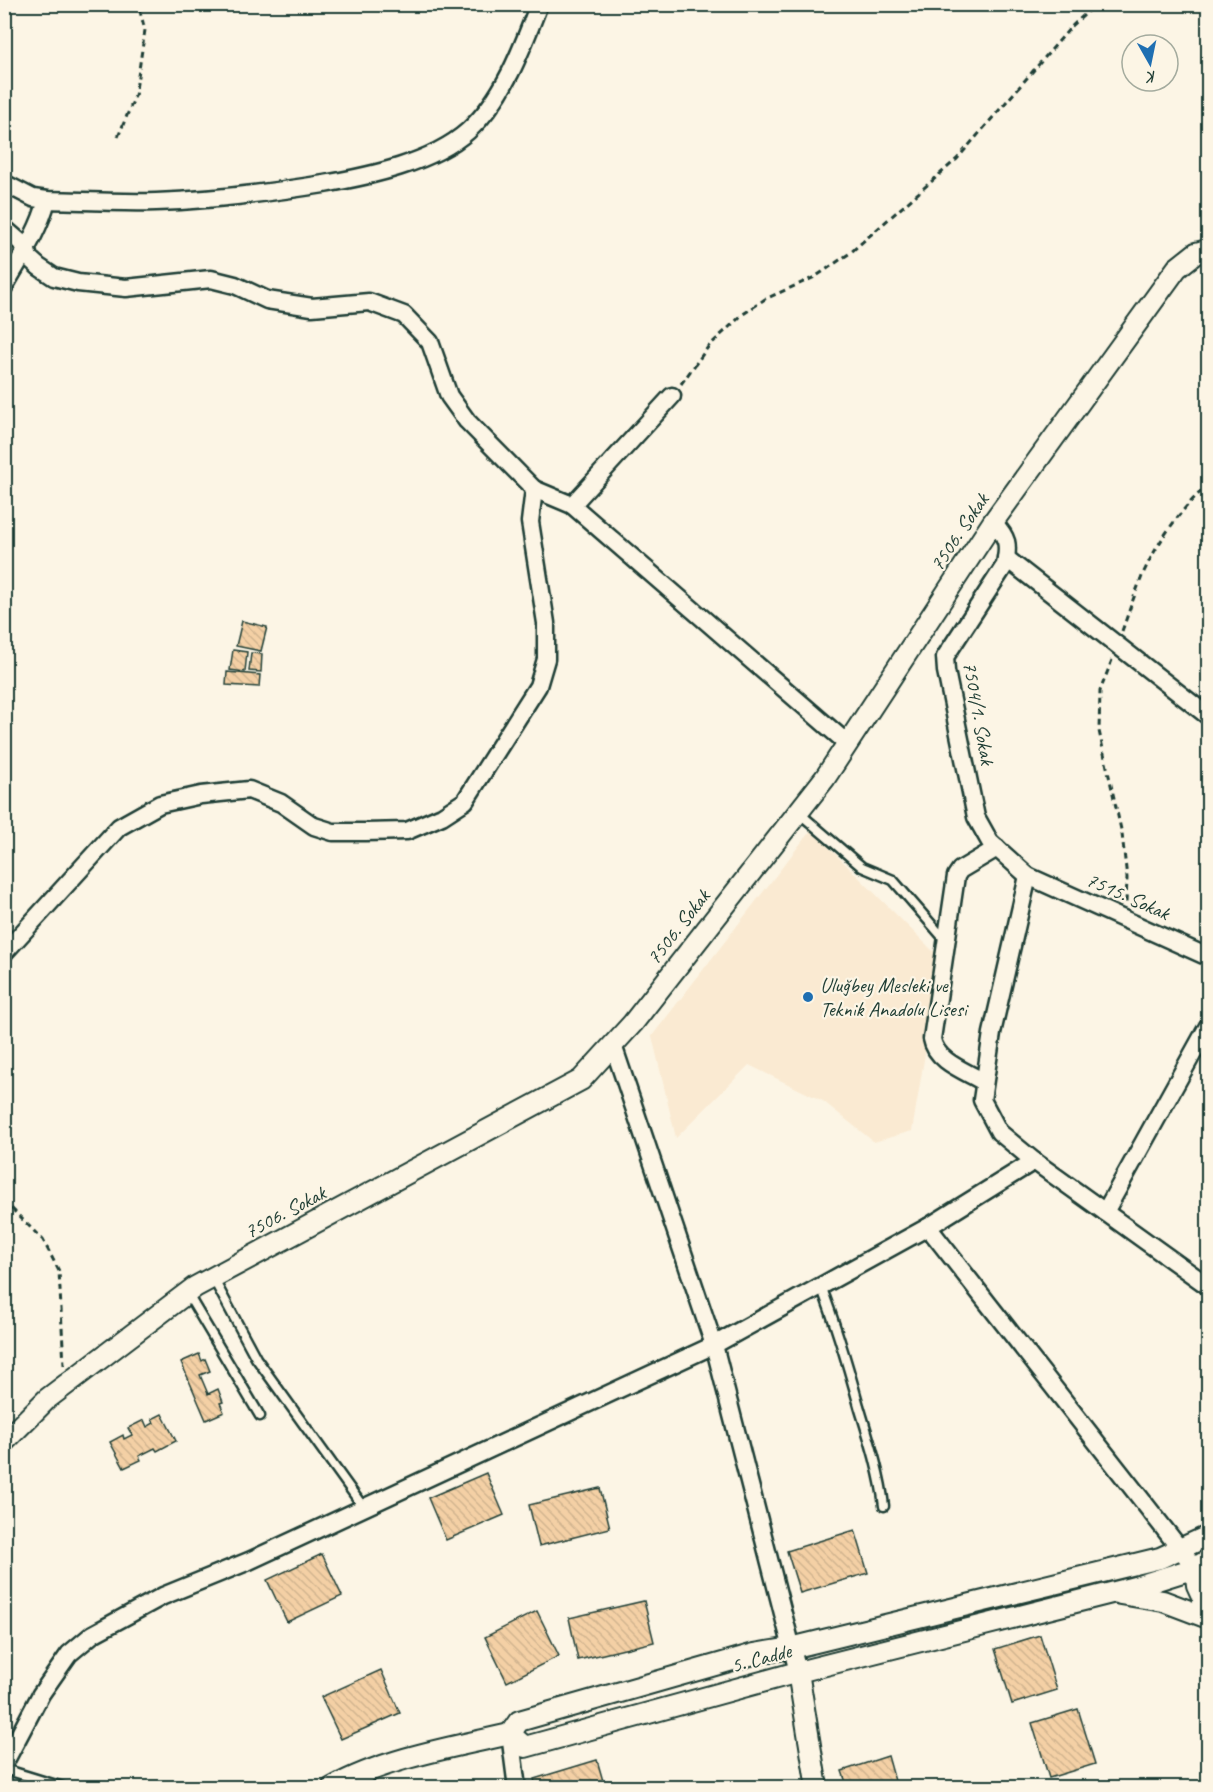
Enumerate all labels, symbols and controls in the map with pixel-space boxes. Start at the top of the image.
north arrow [1120,33,1180,93]
text: K [1143,66,1158,88]
street label: 7506. Sokak [924,487,995,576]
street label: 7504/1. Sokak [957,659,1001,768]
street label: 7515. Sokak [1082,866,1175,926]
street label: 7506. Sokak [641,883,716,970]
place label: Uluğbey Mesleki ve Teknik Anadolu Lisesi [820,972,970,1022]
marker: Uluğbey Mesleki ve Teknik Anadolu Lisesi [801,990,815,1004]
street label: 7506. Sokak [240,1179,331,1244]
street label: 5. Cadde [728,1637,795,1678]

